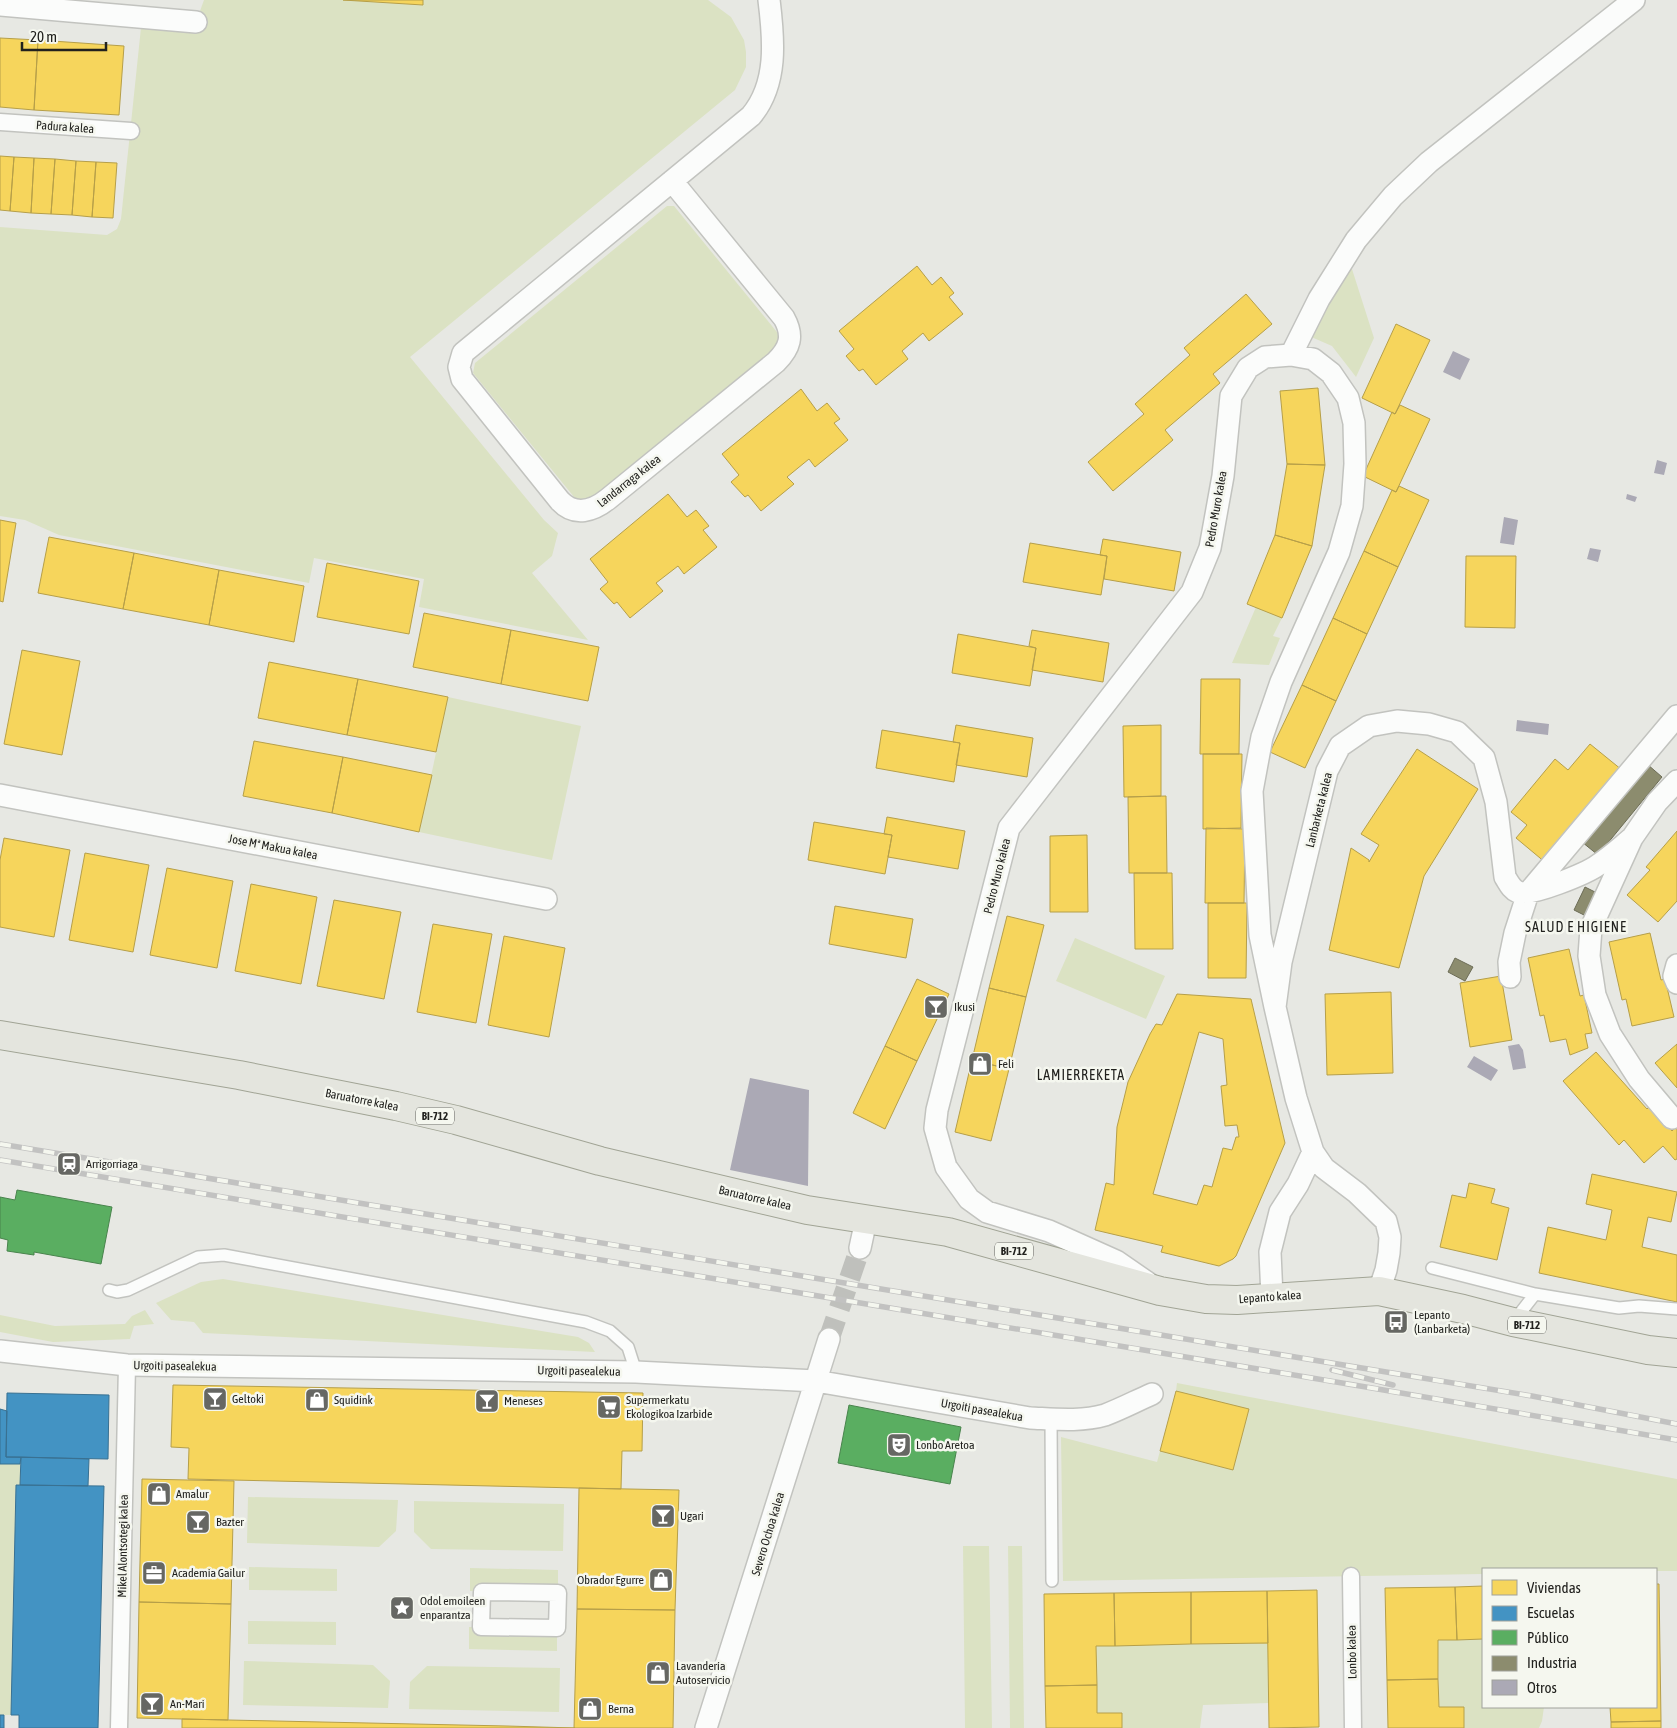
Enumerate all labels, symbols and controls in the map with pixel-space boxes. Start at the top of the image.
scale bar [22,20,106,52]
text: 20 m [30,28,57,45]
street label: Padura kalea [35,118,95,136]
street label: Landarraga kalea [594,452,664,510]
street label: Pedro Muro kalea [1202,470,1230,548]
street label: Lanbarketa kalea [1303,771,1335,849]
street label: Jose Mª Makua kalea [227,832,319,862]
street label: Pedro Muro kalea [981,837,1013,915]
district label: SALUD E HIGIENE [1525,919,1627,935]
bar icon: Ikusi [923,994,949,1020]
place label: Ikusi [954,1000,975,1014]
shop icon: Feli [967,1051,993,1077]
place label: Feli [998,1057,1014,1071]
district label: LAMIERREKETA [1037,1067,1125,1083]
street label: Baruatorre kalea [324,1086,400,1114]
road number: BI-712 [416,1108,454,1124]
station icon: Arrigorriaga [56,1151,82,1177]
place label: Arrigorriaga [86,1157,138,1171]
street label: Baruatorre kalea [717,1183,793,1213]
road number: BI-712 [995,1242,1033,1260]
street label: Lepanto kalea [1238,1288,1302,1306]
place label: Lepanto (Lanbarketa) [1414,1308,1470,1336]
bus stop icon: Lepanto (Lanbarketa) [1383,1309,1409,1335]
road number: BI-712 [1508,1316,1546,1334]
street label: Urgoiti pasealekua [133,1358,217,1374]
street label: Urgoiti pasealekua [537,1363,621,1379]
bar icon: Geltoki [202,1386,228,1412]
shop icon: Squidink [304,1387,330,1413]
bar icon: Meneses [474,1388,500,1414]
place label: Geltoki [232,1392,264,1406]
place label: Squidink [334,1393,374,1407]
place label: Supermerkatu Ekologikoa Izarbide [626,1393,712,1421]
place label: Meneses [504,1394,543,1408]
supermarket icon: Supermerkatu Ekologikoa Izarbide [596,1394,622,1420]
street label: Urgoiti pasealekua [940,1396,1024,1424]
theatre icon: Lonbo Aretoa [886,1432,912,1458]
place label: Lonbo Aretoa [916,1438,975,1452]
shop icon: Amalur [146,1481,172,1507]
place label: Amalur [176,1487,209,1501]
street label: Severo Ochoa kalea [749,1491,787,1577]
street label: Mikel Alontsotegi kalea [115,1494,131,1598]
bar icon: Ugari [650,1503,676,1529]
bar icon: Bazter [185,1509,211,1535]
place label: Ugari [680,1509,704,1523]
place label: Bazter [216,1515,244,1529]
office icon: Academia Gailur [141,1560,167,1586]
place label: Academia Gailur [172,1566,245,1580]
shop icon: Obrador Egurre [648,1567,674,1593]
legend [1482,1568,1657,1708]
place label: Obrador Egurre [577,1573,644,1587]
text: Viviendas [1527,1579,1581,1596]
place label: Odol emoileen enparantza [420,1594,485,1622]
place icon: Odol emoileen enparantza [389,1595,415,1621]
text: Escuelas [1527,1604,1575,1621]
street label: Lonbo kalea [1345,1625,1359,1679]
text: Público [1527,1629,1569,1646]
text: Industria [1527,1654,1577,1671]
place label: Lavandería Autoservicio [676,1659,731,1687]
shop icon: Lavandería Autoservicio [645,1660,671,1686]
text: Otros [1527,1679,1557,1696]
bar icon: An-Mari [139,1691,165,1717]
shop icon: Berna [577,1696,603,1722]
place label: An-Mari [170,1697,205,1711]
place label: Berna [608,1702,634,1716]

